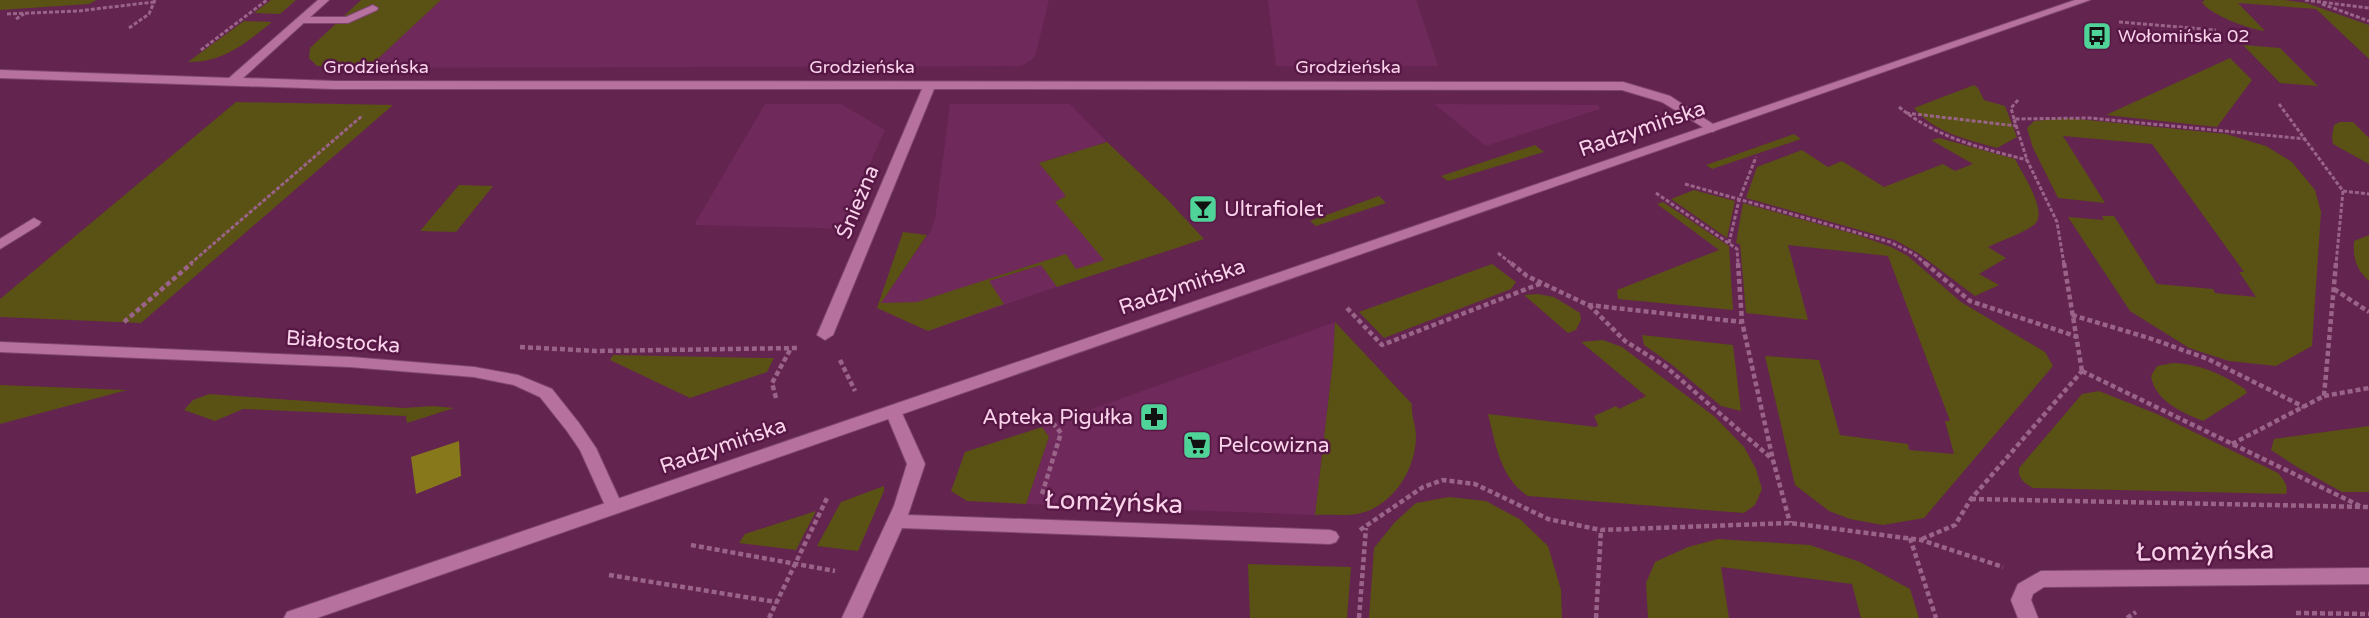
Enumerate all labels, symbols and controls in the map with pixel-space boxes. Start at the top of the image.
bus stop icon: Wołomińska 02 [2081,20,2113,52]
place label: Wołomińska 02 [2118,25,2250,47]
street label: Grodzieńska [323,56,429,78]
street label: Grodzieńska [809,56,915,78]
street label: Grodzieńska [1295,56,1401,78]
street label: Radzymińska [1575,96,1709,162]
street label: Śnieżna [831,161,885,243]
bar icon: Ultrafiolet [1187,193,1219,225]
place label: Ultrafiolet [1224,197,1324,222]
street label: Radzymińska [1115,254,1249,320]
street label: Białostocka [285,326,401,358]
pharmacy icon: Apteka Pigułka [1138,401,1170,433]
place label: Apteka Pigułka [982,405,1133,430]
street label: Radzymińska [656,413,790,479]
supermarket icon: Pelcowizna [1181,429,1213,461]
place label: Pelcowizna [1218,433,1330,458]
street label: Łomżyńska [1044,484,1184,520]
street label: Łomżyńska [2135,534,2275,568]

